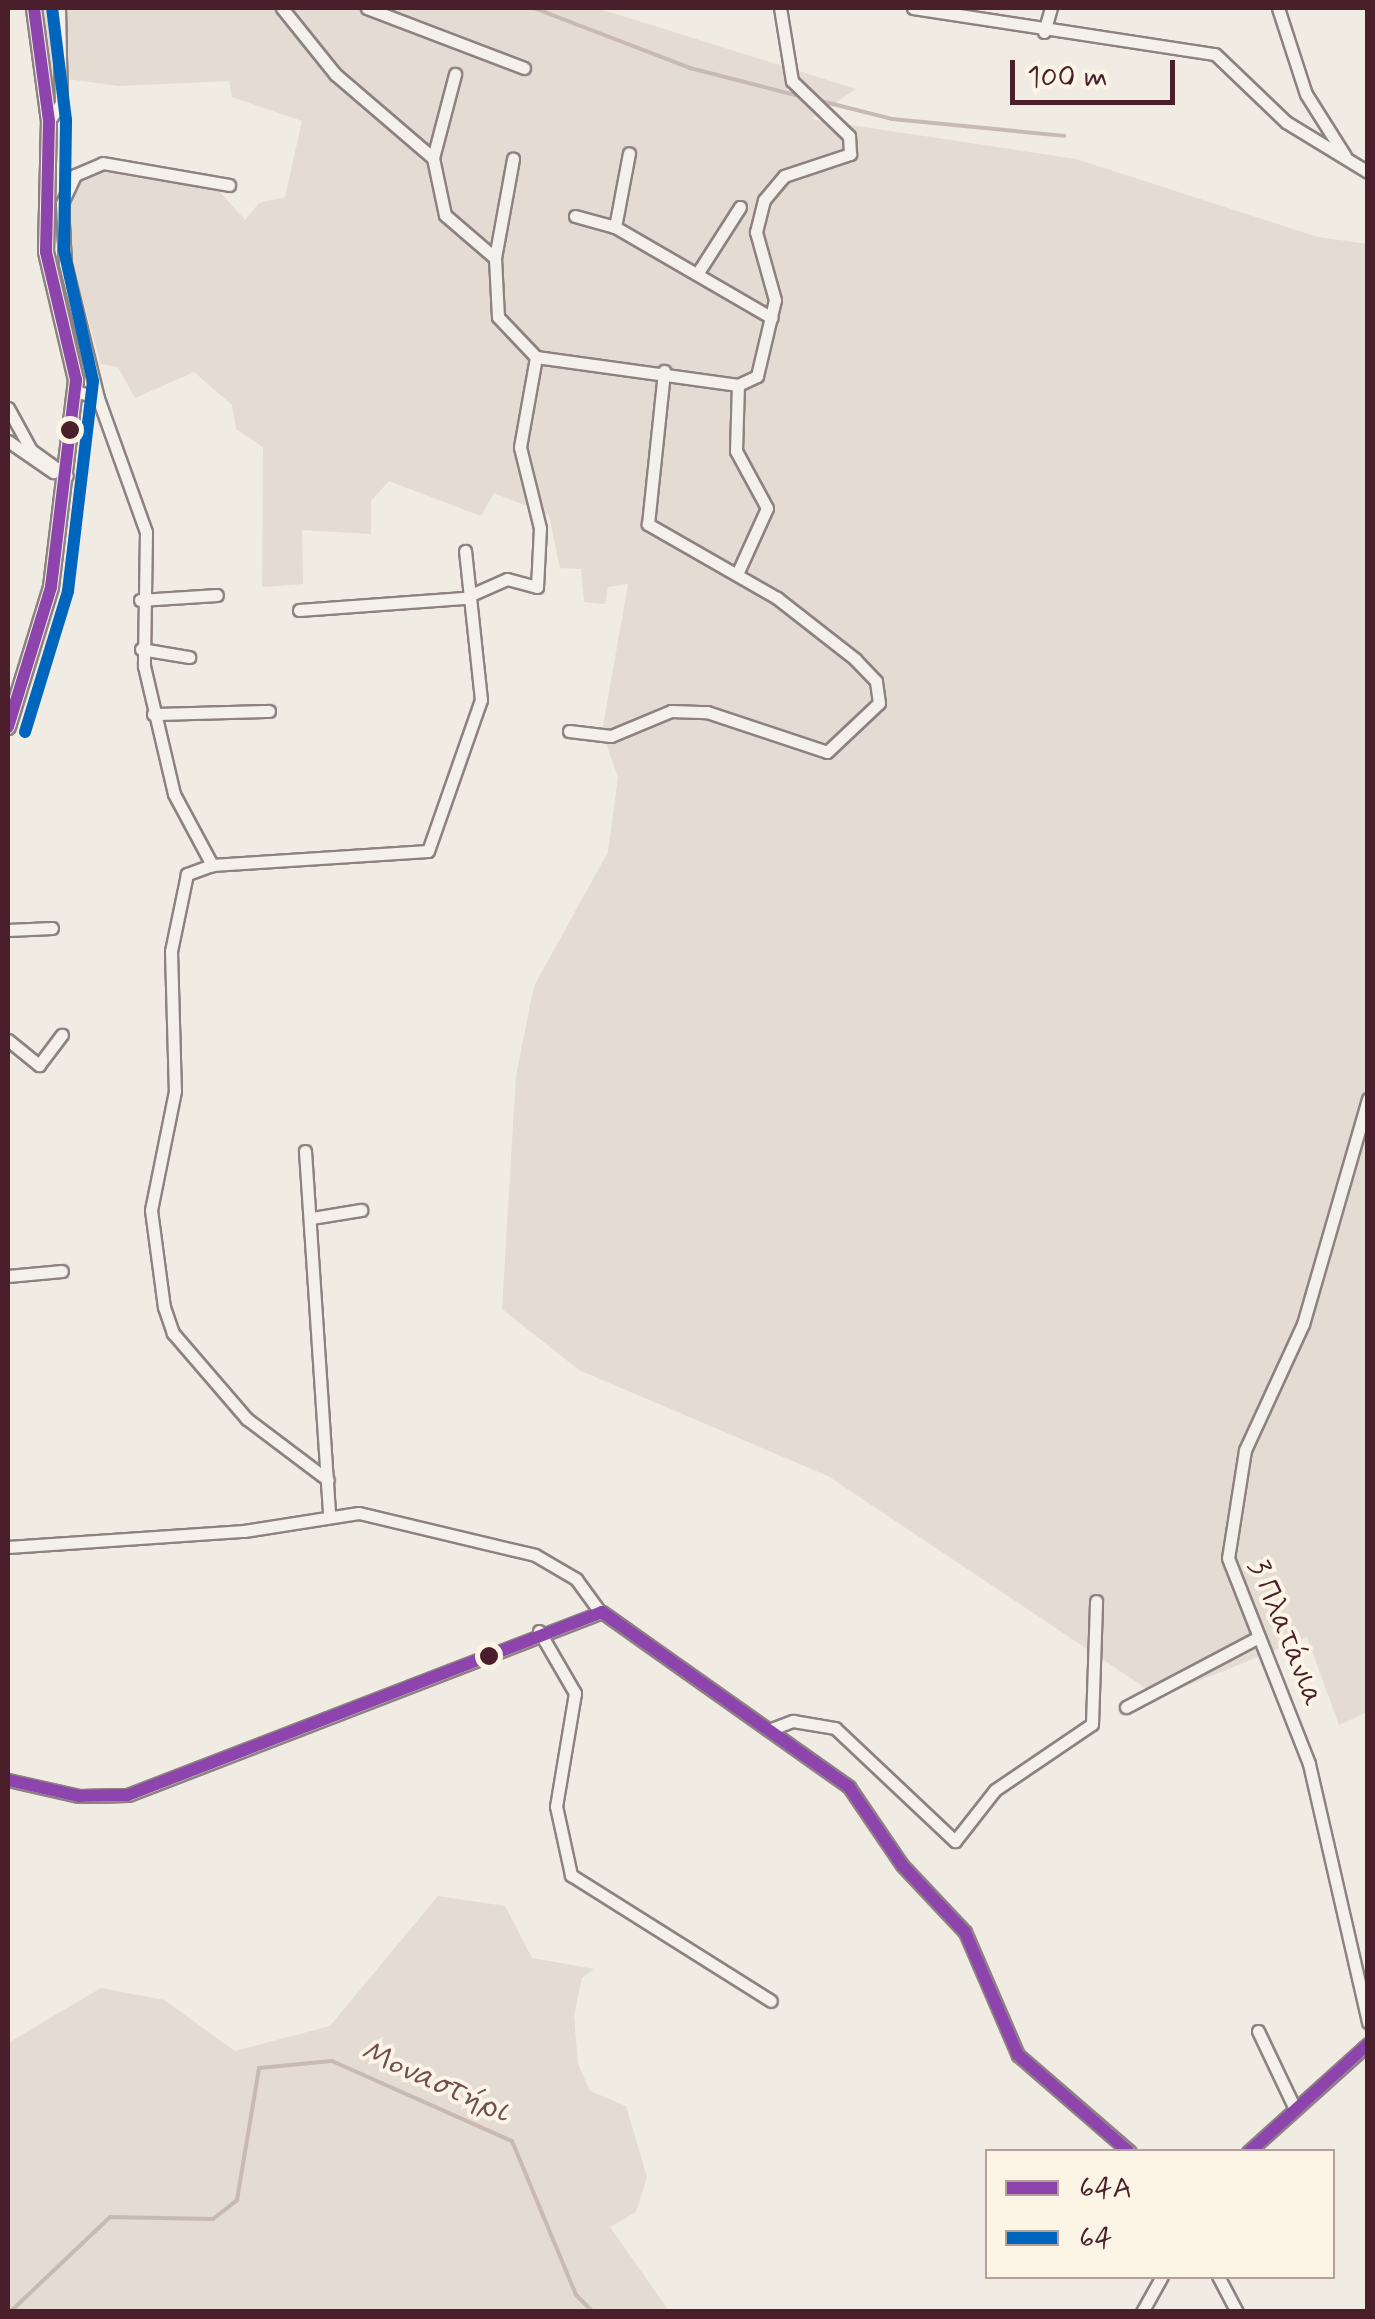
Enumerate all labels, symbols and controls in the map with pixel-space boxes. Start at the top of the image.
scale bar [1015,40,1180,102]
text: 100 m [1027,58,1108,97]
unlabelled marker [60,420,80,440]
street label: 3 Πλατάνια [1239,1555,1331,1711]
unlabelled marker [479,1646,499,1666]
water label: Μοναστήρι [355,2032,515,2132]
legend [985,2149,1335,2279]
text: 64Α [1079,2169,1132,2208]
text: 64 [1079,2219,1113,2258]

